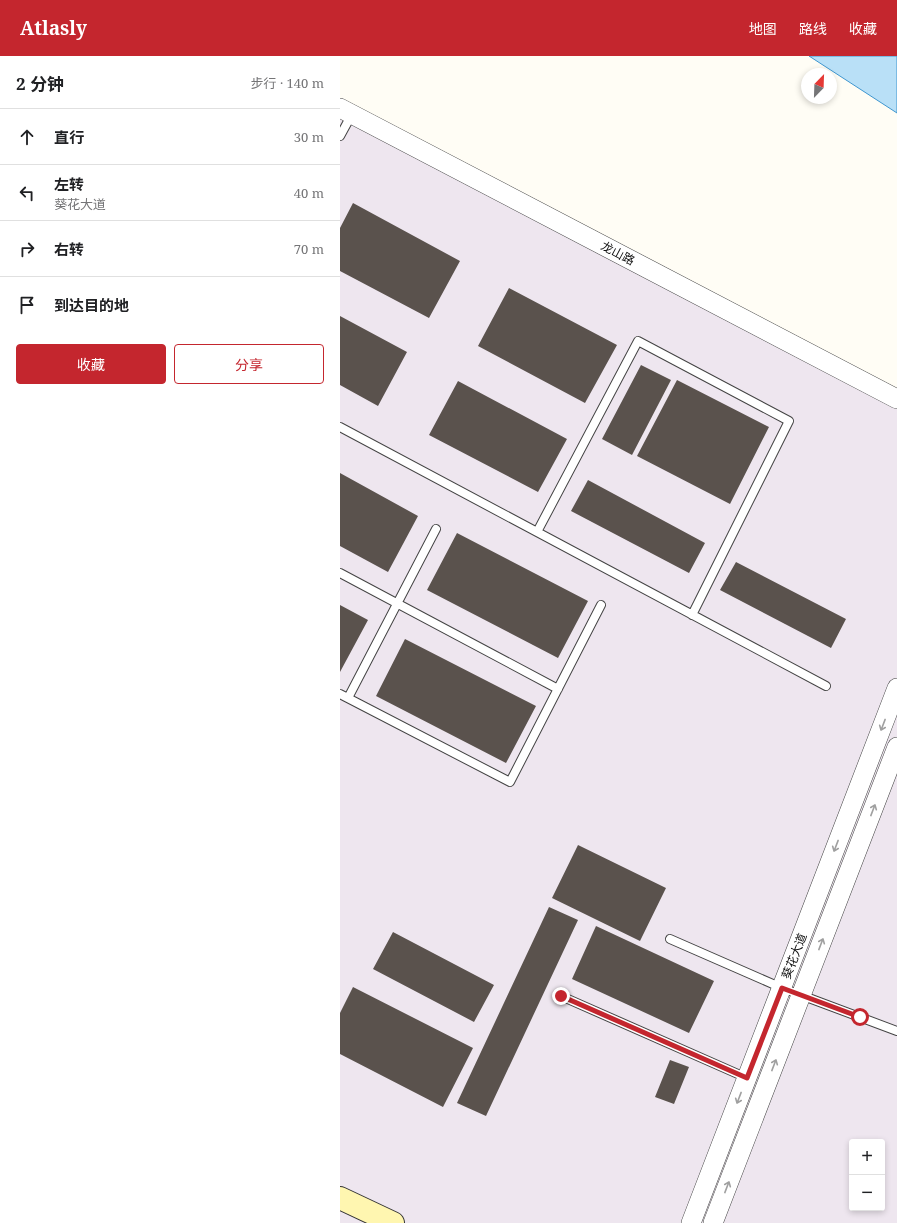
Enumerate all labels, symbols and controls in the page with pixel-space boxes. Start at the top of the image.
text: Atlasly [20,15,87,41]
text: 地图 [749,19,777,38]
text: 路线 [799,19,827,38]
text: 收藏 [849,19,877,38]
north arrow [801,68,837,104]
text: 2 分钟 [16,72,64,95]
text: 步行 · 140 m [251,74,324,92]
icon: ahead [16,126,38,148]
text: 直行 [54,127,84,147]
text: 30 m [294,128,324,146]
text: 左转 [54,174,84,194]
icon: left [16,182,38,204]
text: 40 m [294,184,324,202]
text: 葵花大道 [54,195,106,213]
street label: 龙山路 [598,237,638,269]
icon: right [16,238,38,260]
text: 右转 [54,239,84,259]
text: 70 m [294,240,324,258]
icon: arrive [16,294,38,316]
text: 到达目的地 [54,295,129,315]
button: 收藏 [16,344,166,384]
button: 分享 [174,344,324,384]
one-way arrow [879,718,886,730]
one-way arrow [869,804,877,816]
one-way arrow [832,839,840,851]
street label: 葵花大道 [777,931,811,981]
one-way arrow [817,939,825,951]
route end [552,987,570,1005]
route start [851,1008,869,1026]
one-way arrow [770,1060,778,1072]
one-way arrow [735,1091,743,1103]
map controls [849,1139,885,1211]
button: + [849,1139,885,1175]
button: − [849,1175,885,1211]
one-way arrow [724,1181,732,1193]

